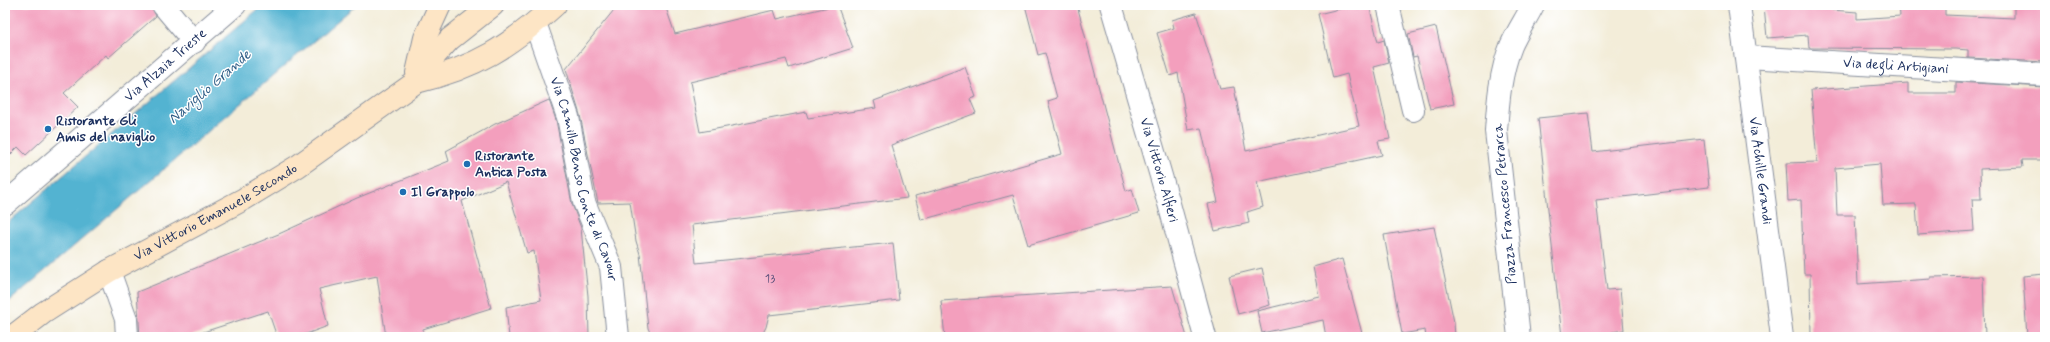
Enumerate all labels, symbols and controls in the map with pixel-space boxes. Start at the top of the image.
street label: Via Alzaia Trieste [120,24,211,106]
water label: Naviglio Grande [164,45,257,129]
street label: Via degli Artigiani [1842,54,1949,78]
street label: Via Camillo Benso Conte di Cavour [546,74,621,282]
place label: Ristorante Gli Amis del naviglio [56,112,155,147]
street label: Via Vittorio Alfieri [1135,116,1183,225]
street label: Via Achille Grandi [1745,116,1776,225]
street label: Piazza Francesco Petrarca [1489,122,1521,285]
marker: Ristorante Gli Amis del naviglio [43,124,53,134]
place label: Ristorante Antica Posta [475,147,547,181]
street label: Via Vittorio Emanuele Secondo [130,159,301,265]
marker: Ristorante Antica Posta [462,159,472,169]
place label: Il Grappolo [411,183,475,201]
marker: Il Grappolo [398,187,408,197]
house number: 13 [765,271,775,287]

